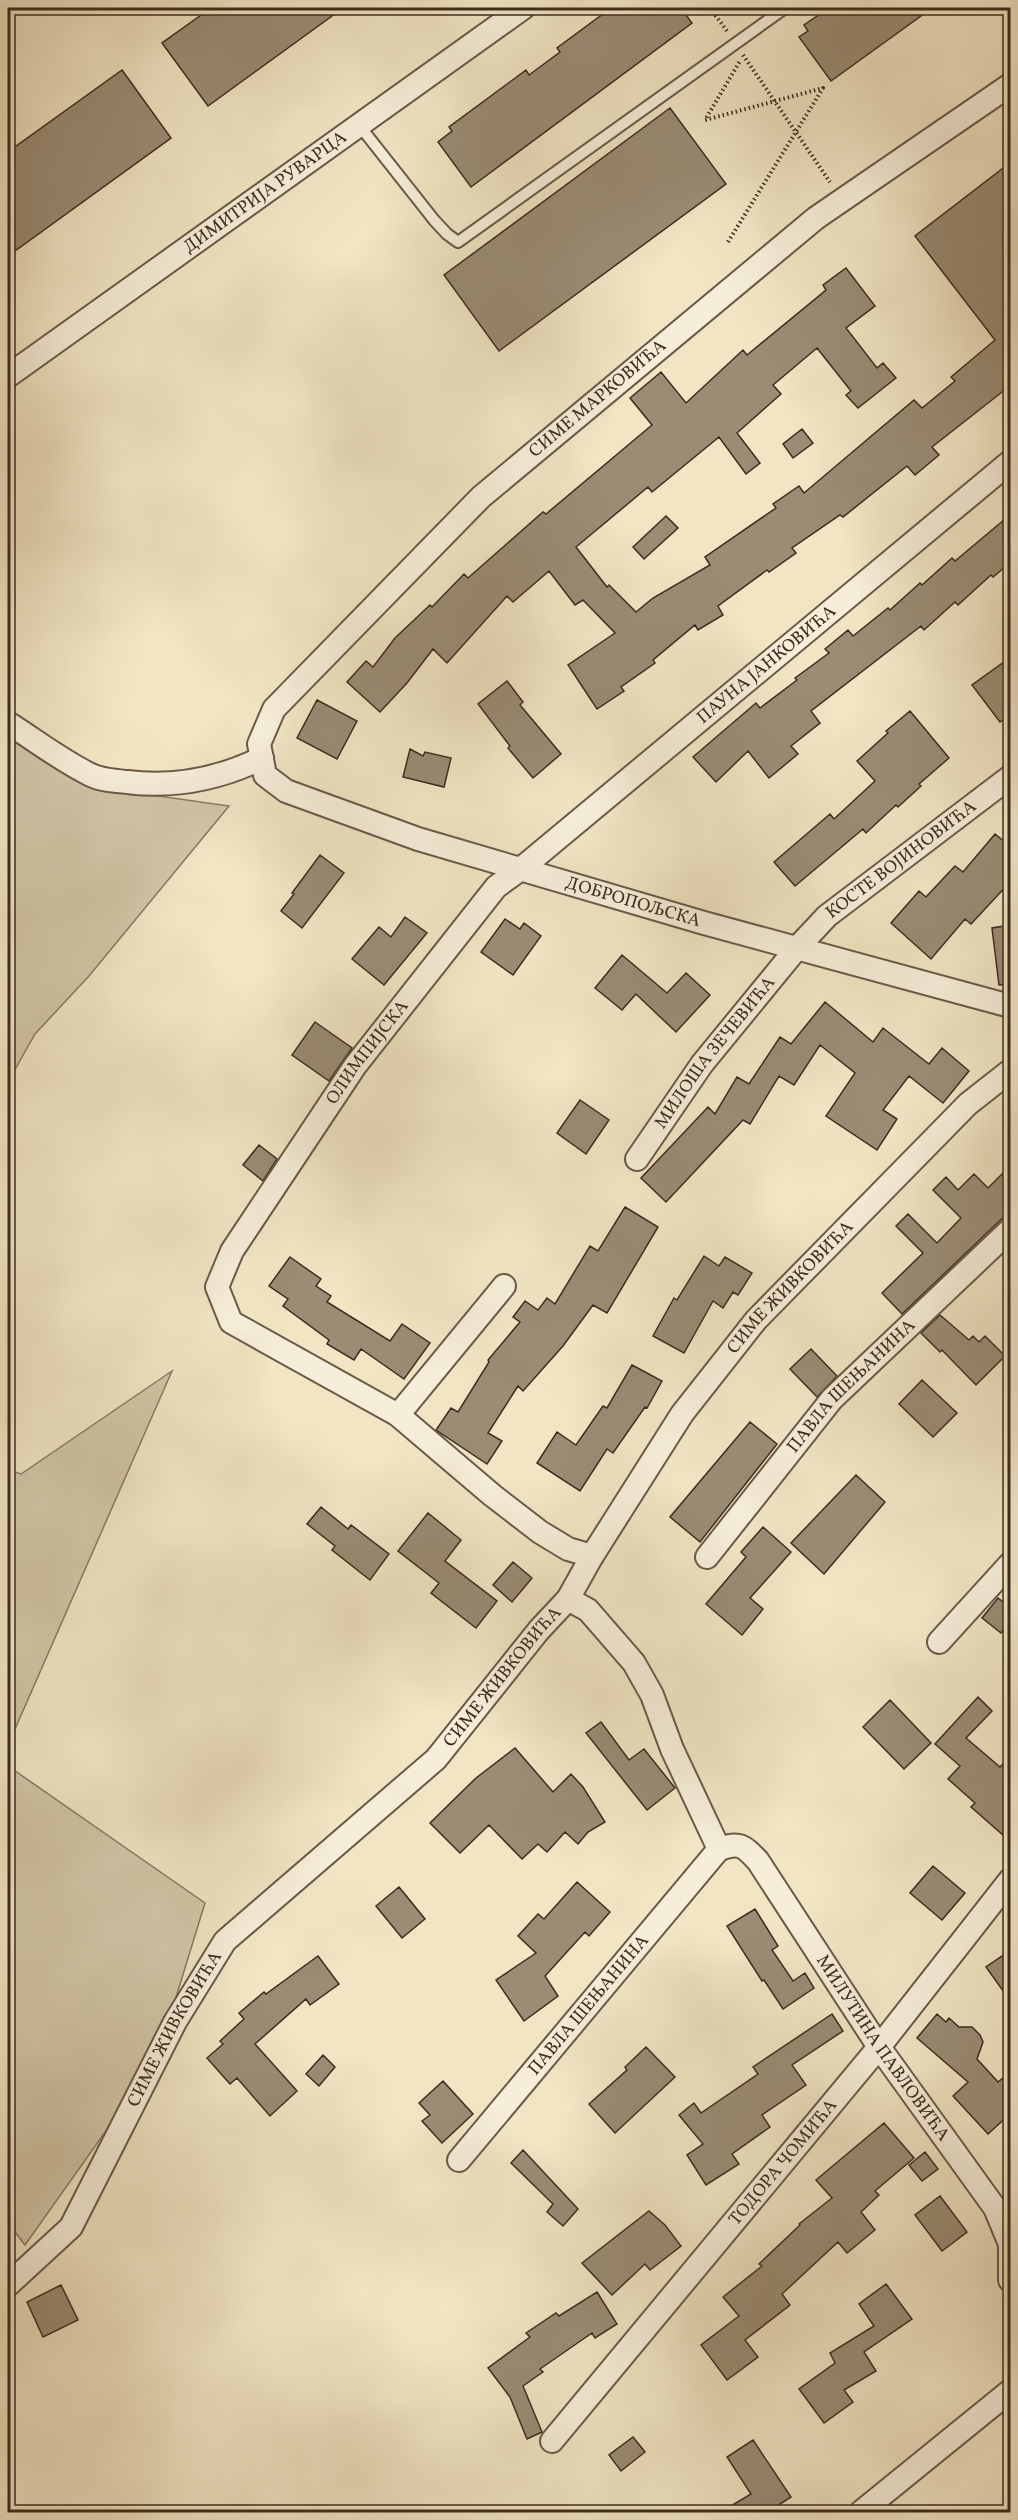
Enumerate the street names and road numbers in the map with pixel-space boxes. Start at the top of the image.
street label: ДИМИТРИЈА РУВАРЦА [178,125,352,259]
street label: СИМЕ МАРКОВИЋА [524,334,672,464]
street label: ПАУНА ЈАНКОВИЋА [692,599,842,730]
street label: КОСТЕ ВОЈИНОВИЋА [821,794,982,925]
street label: ДОБРОПОЉСКА [562,870,704,934]
street label: МИЛОША ЗЕЧЕВИЋА [649,971,782,1134]
street label: ОЛИМПИЈСКА [320,995,415,1110]
street label: СИМЕ ЖИВКОВИЋА [721,1215,859,1359]
street label: ПАВЛА ШЕЊАНИНА [781,1313,921,1458]
street label: СИМЕ ЖИВКОВИЋА [438,1601,568,1753]
street label: ПАВЛА ШЕЊАНИНА [522,1929,655,2081]
street label: СИМЕ ЖИВКОВИЋА [121,1946,228,2111]
street label: МИЛУТИНА ПАВЛОВИЋА [810,1950,956,2147]
street label: ТОДОРА ЧОМИЋА [723,2093,843,2231]

